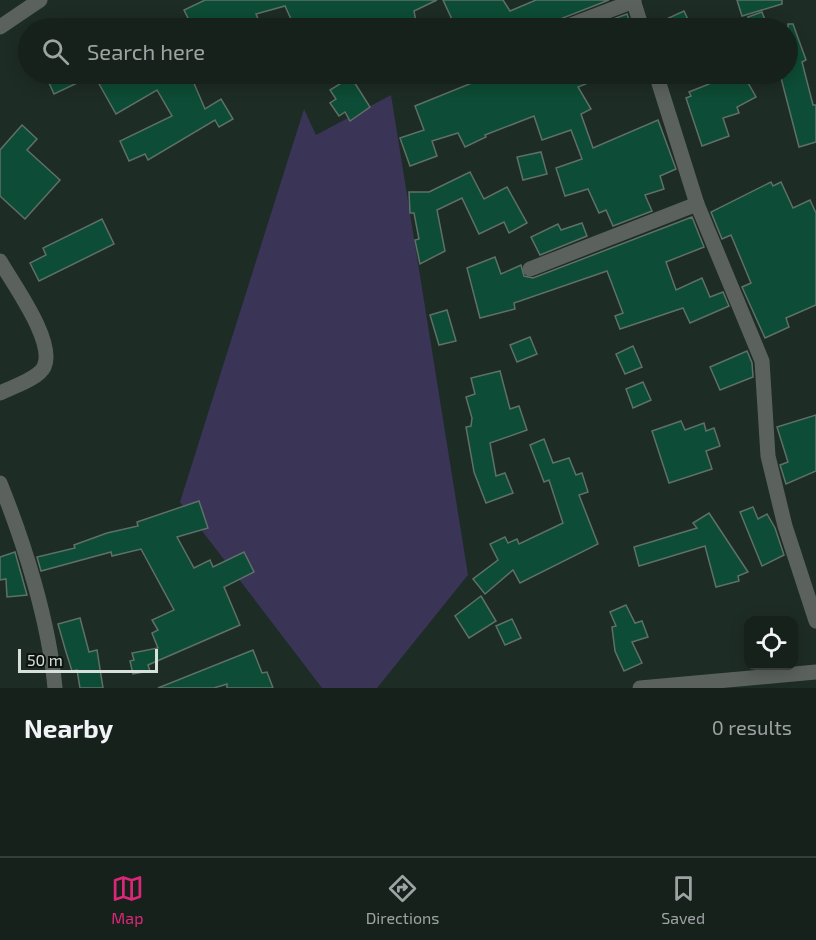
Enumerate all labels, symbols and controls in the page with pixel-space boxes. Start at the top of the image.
search box [18,18,798,84]
icon: search [39,35,72,68]
text: Search here [87,38,205,64]
map controls [744,616,798,670]
button: locate [744,616,798,670]
scale bar [18,646,158,674]
text: 50 m [27,650,63,669]
text: Nearby [24,712,113,743]
text: 0 results [712,715,792,739]
tab: Map [111,872,144,927]
tab: Directions [366,872,439,927]
tab: Saved [661,872,705,927]

